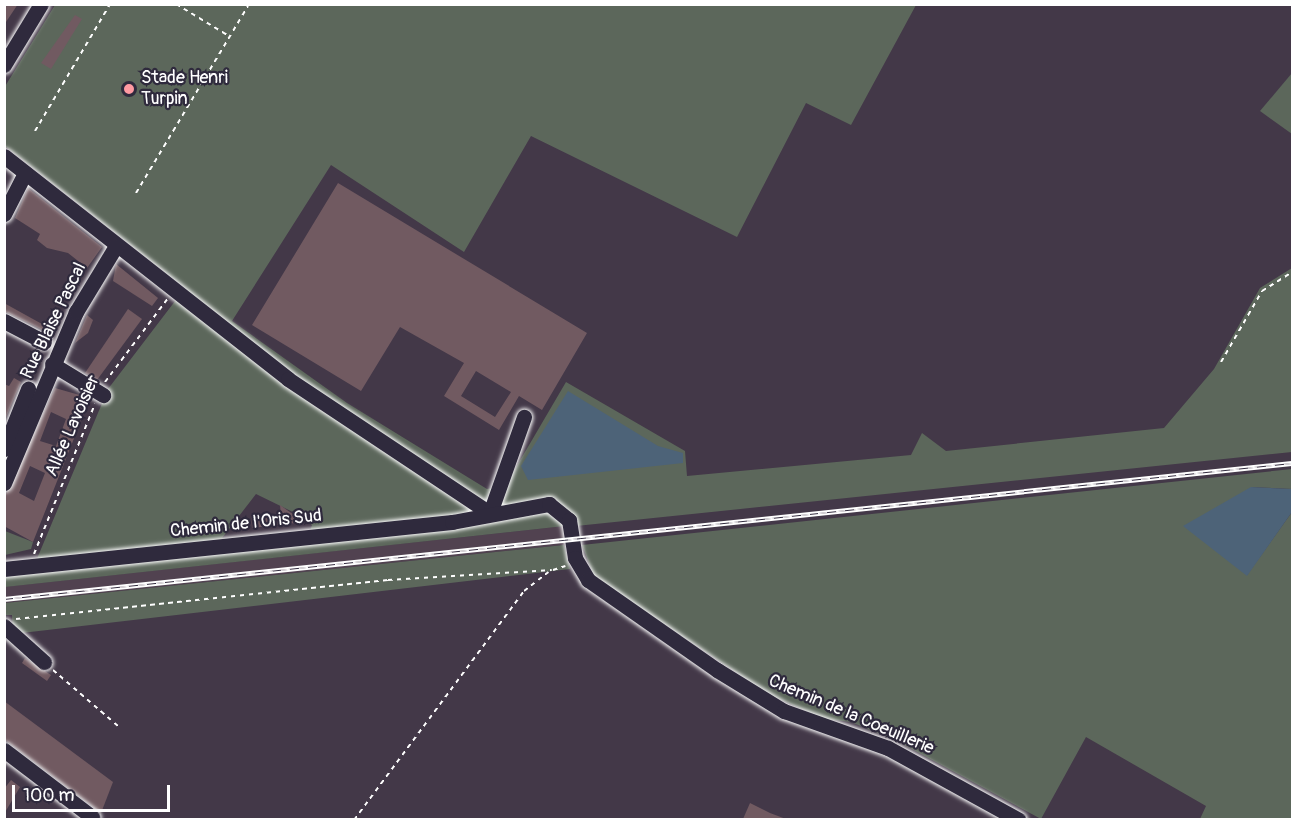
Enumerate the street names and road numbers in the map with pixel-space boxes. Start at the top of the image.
street label: Rue Blaise Pascal [17,259,91,383]
street label: Allée Lavoisier [41,372,105,480]
street label: Chemin de l'Oris Sud [169,505,323,543]
street label: Chemin de la Coeuillerie [765,670,937,760]

